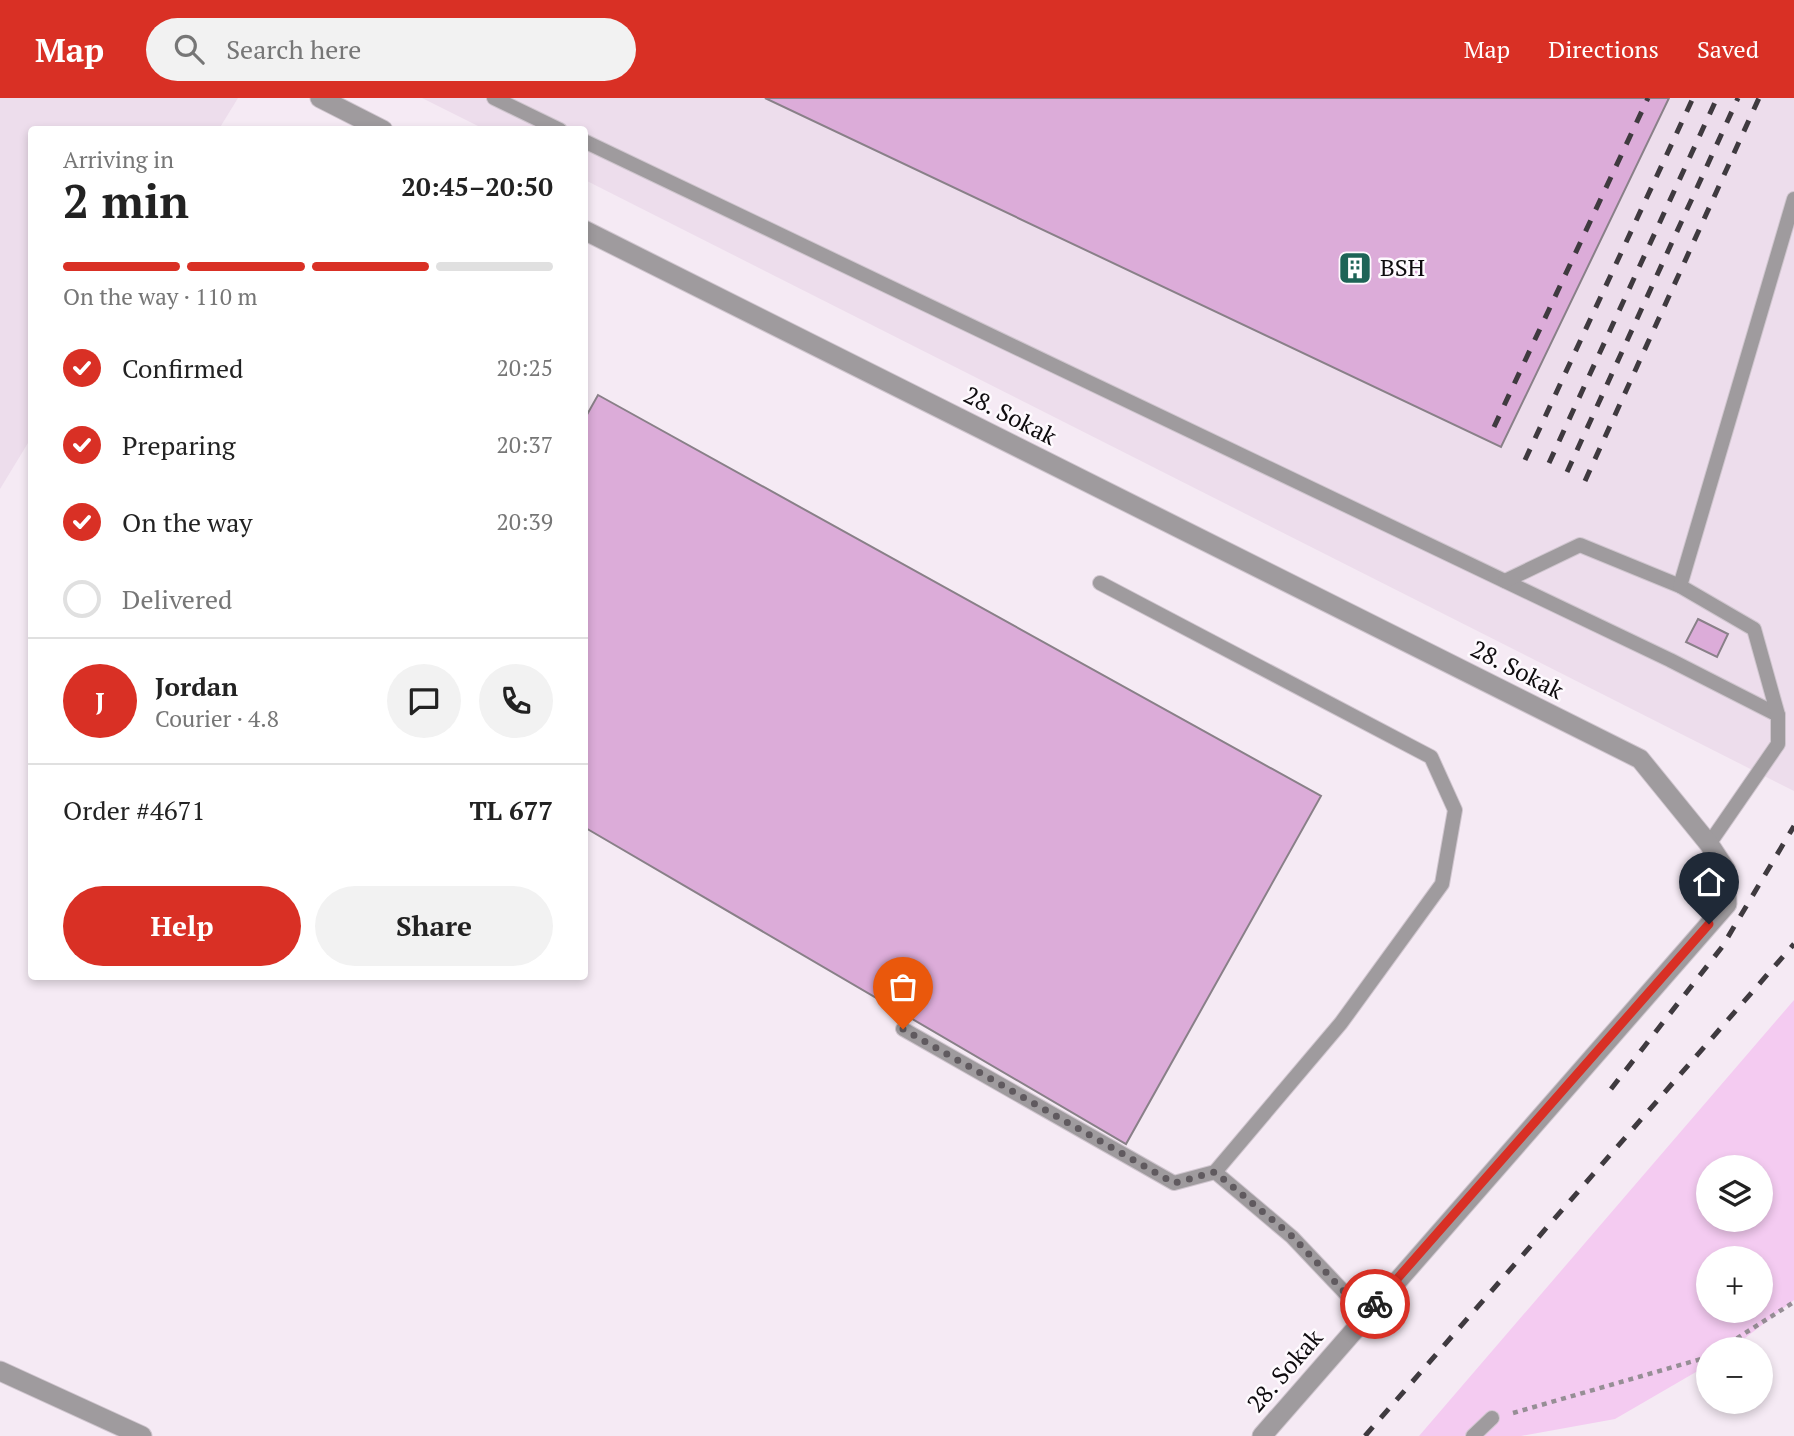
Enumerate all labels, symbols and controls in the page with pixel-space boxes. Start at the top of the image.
search box [146,18,636,81]
text: Map [35,28,104,71]
icon: search [170,30,208,68]
text: Search here [226,32,361,66]
text: Map [1464,33,1510,65]
text: Directions [1548,33,1659,65]
text: Saved [1697,33,1759,65]
text: Arriving in [63,144,174,175]
text: 20:45–20:50 [401,169,553,203]
text: 2 min [63,170,189,231]
building icon: BSH [1336,249,1374,287]
place label: BSH [1380,251,1425,283]
text: On the way · 110 m [63,281,257,312]
icon: check [63,349,101,387]
text: Confirmed [122,351,243,385]
text: 20:25 [496,352,553,383]
street label: 28. Sokak [959,378,1063,452]
icon: check [63,426,101,464]
text: Preparing [122,428,235,462]
text: 20:37 [496,429,553,460]
icon: check [63,503,101,541]
text: On the way [122,505,253,539]
text: 20:39 [496,506,553,537]
text: Delivered [122,582,232,616]
street label: 28. Sokak [1466,632,1570,706]
button: chat [387,664,461,738]
button: phone [479,664,553,738]
text: Jordan [155,669,238,703]
text: J [95,684,105,718]
text: Courier · 4.8 [155,703,279,734]
text: Order #4671 [63,793,205,827]
text: TL 677 [469,793,553,827]
pin [1679,852,1739,924]
icon: home [1690,863,1728,901]
button: Help [63,886,301,966]
button: Share [315,886,553,966]
pin [873,957,933,1029]
icon: bag [884,968,922,1006]
map controls [1696,1155,1773,1414]
button: layers [1696,1155,1773,1232]
button: + [1696,1246,1773,1323]
courier [1340,1269,1410,1339]
icon: bike [1356,1285,1394,1323]
street label: 28. Sokak [1239,1322,1330,1419]
button: − [1696,1337,1773,1414]

